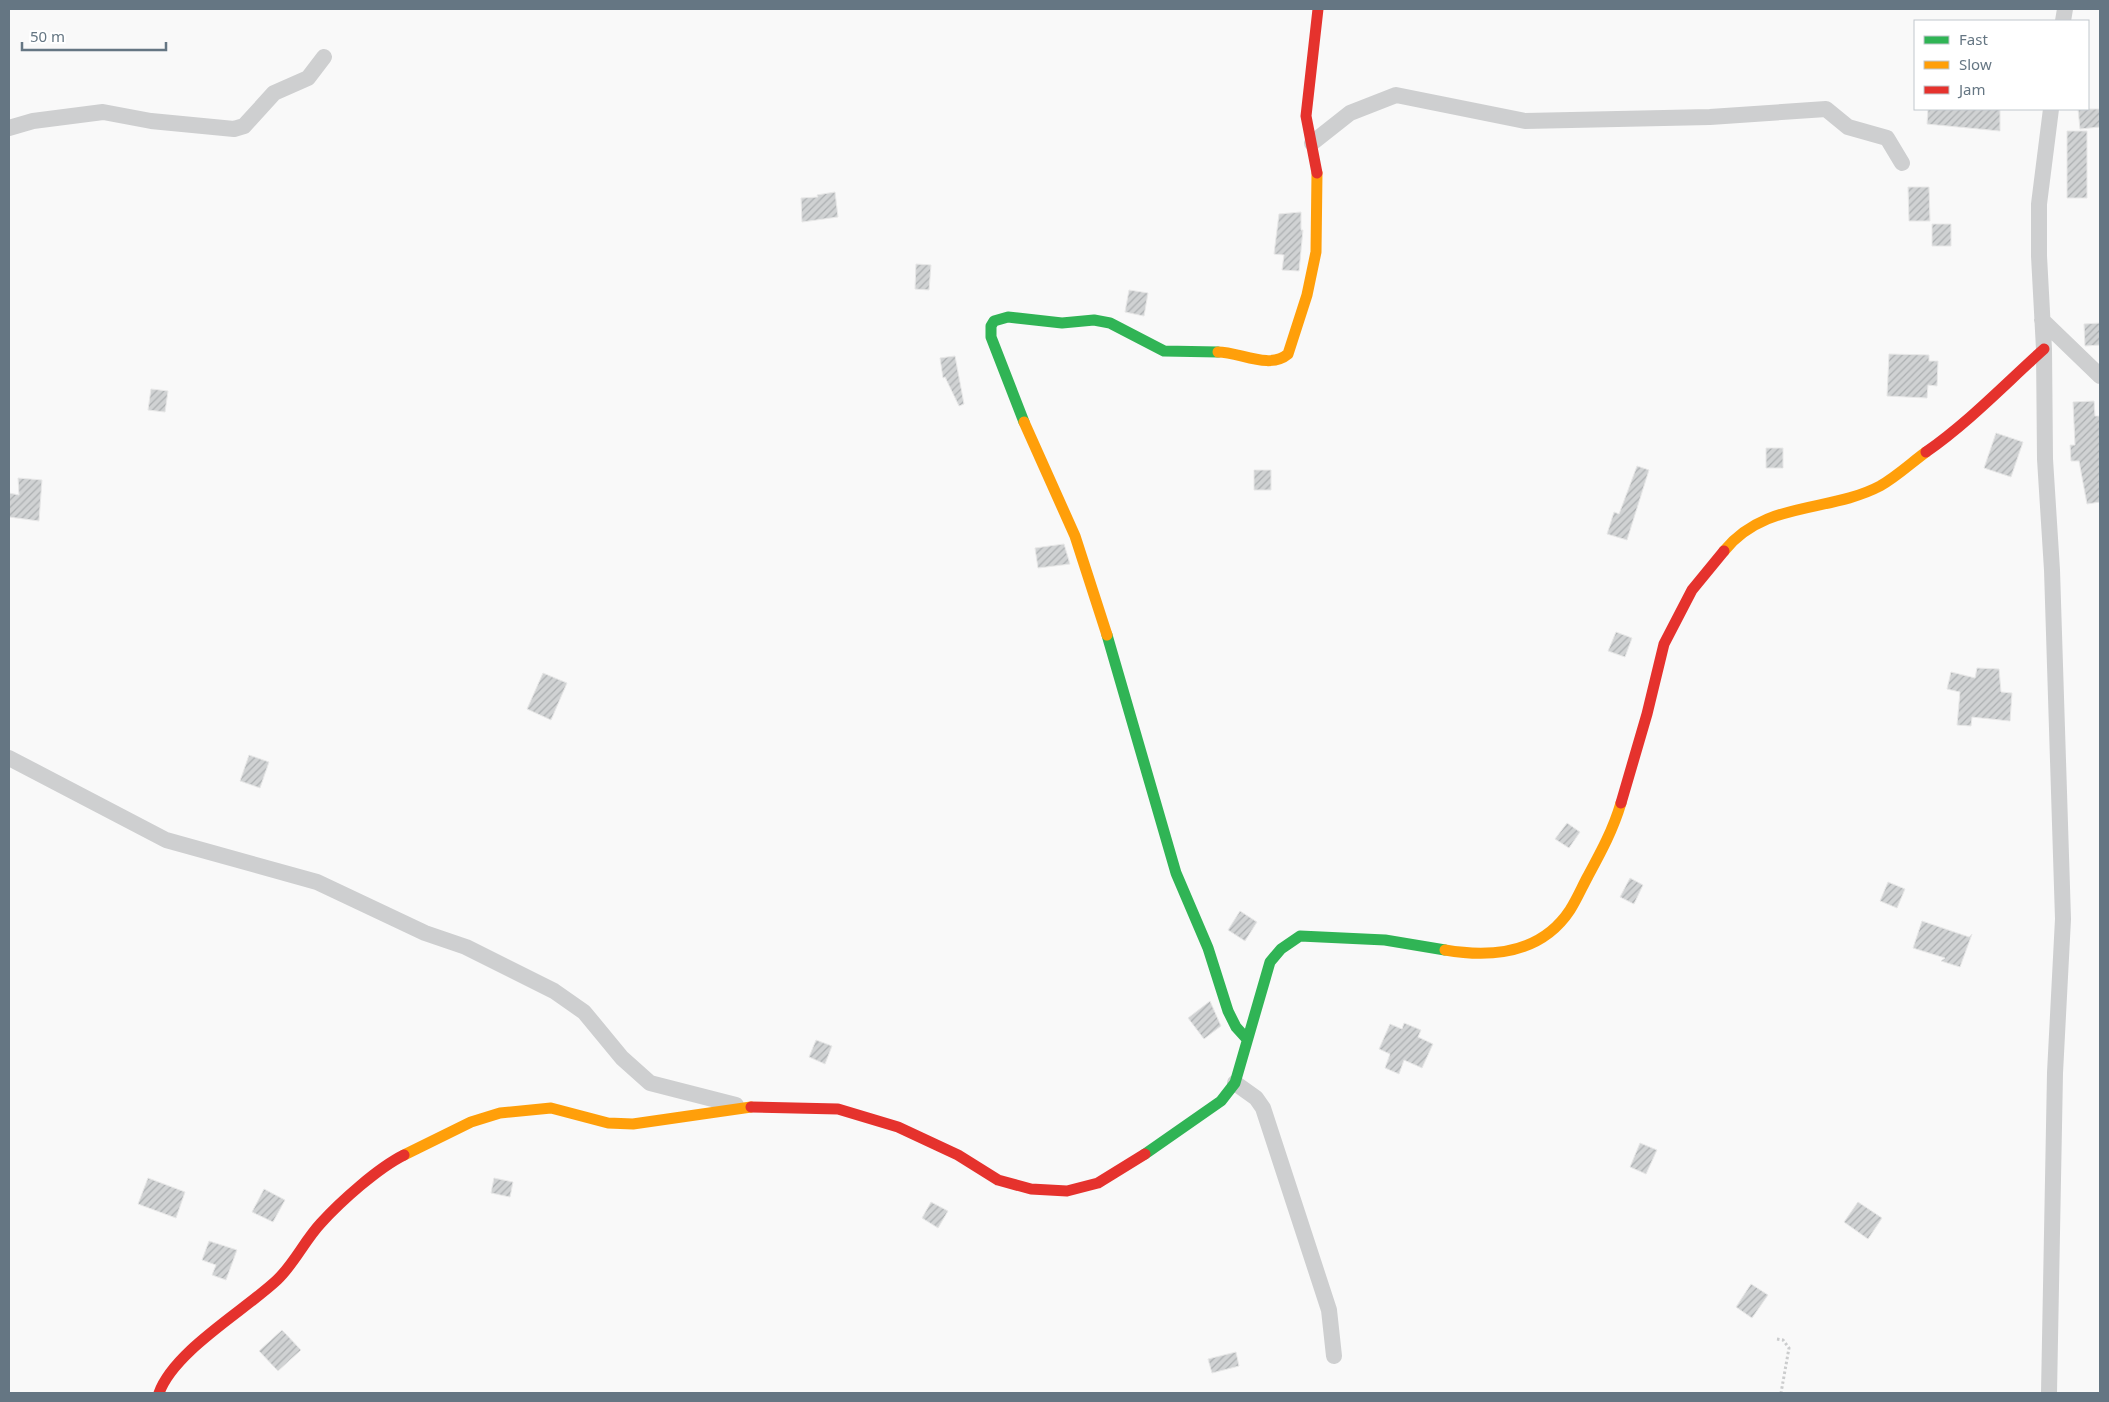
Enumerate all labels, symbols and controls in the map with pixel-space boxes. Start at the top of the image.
scale bar [22,20,166,52]
legend [1914,20,2089,110]
text: 50 m [30,26,65,46]
text: Fast [1959,29,1988,49]
text: Slow [1959,54,1992,74]
text: Jam [1957,79,1986,99]

